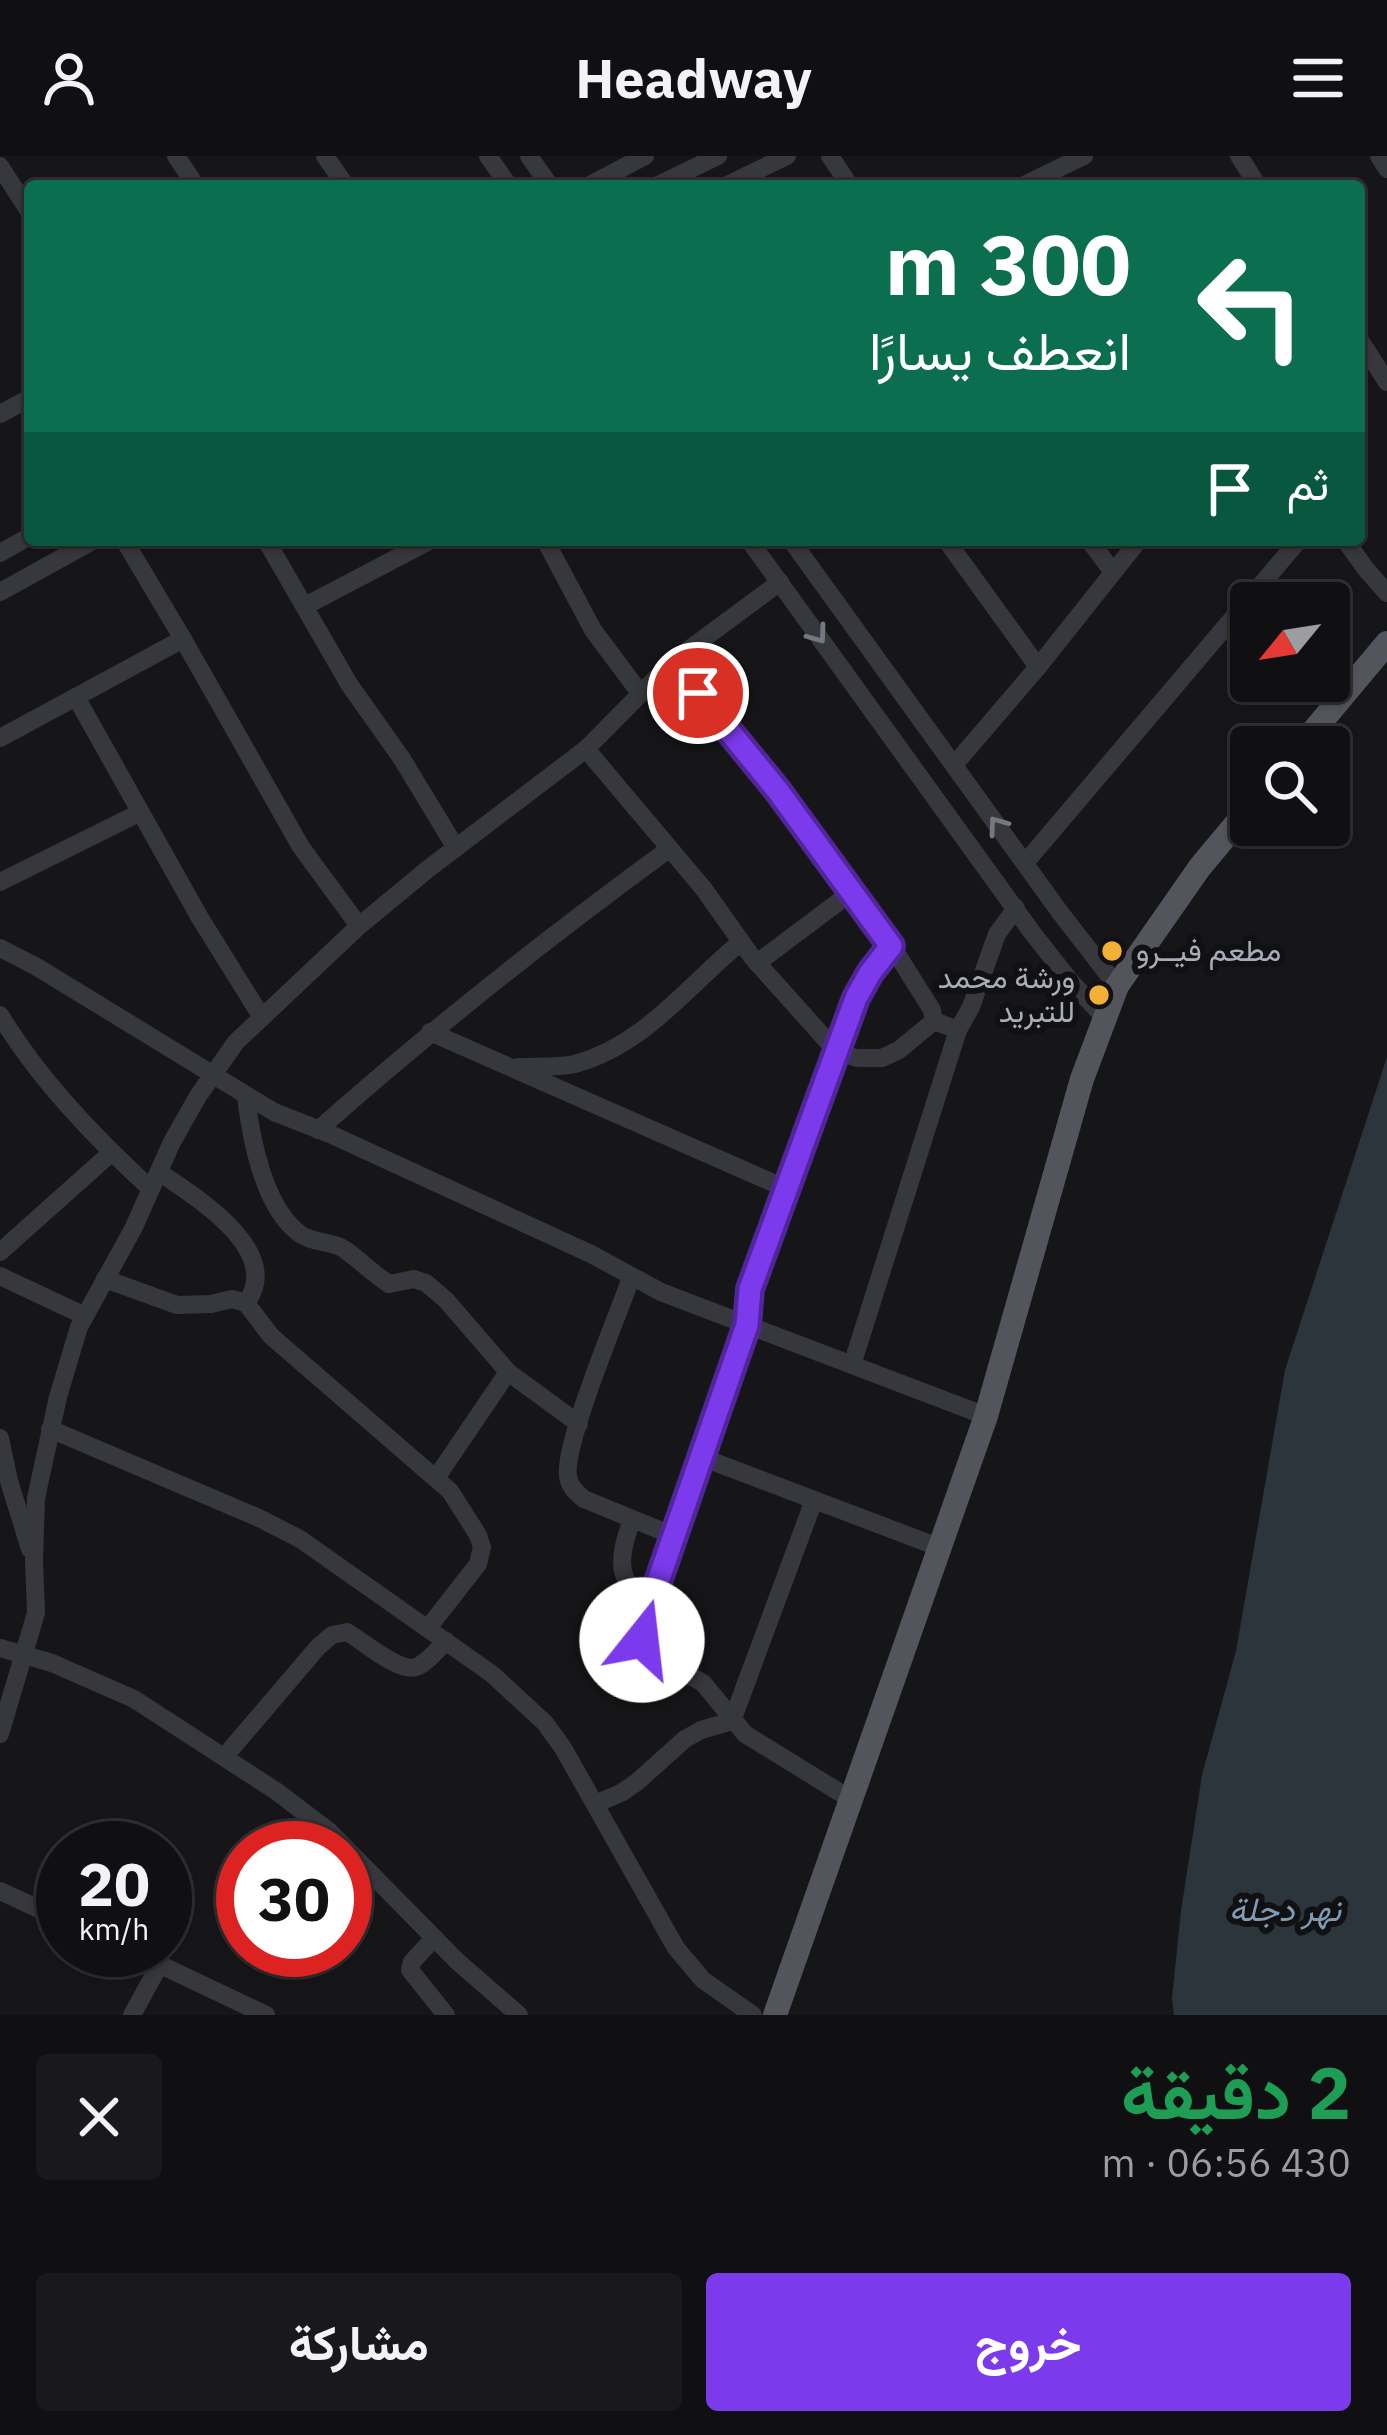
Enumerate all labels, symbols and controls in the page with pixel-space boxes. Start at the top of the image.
text: Headway [575,43,812,113]
icon: person [36,45,102,111]
icon: menu [1285,45,1351,111]
text: 300 m [885,209,1131,318]
icon: left [1173,228,1329,384]
text: انعطف يسارًا [869,315,1131,385]
text: ثم [1287,454,1329,512]
icon: arrive [1197,456,1263,522]
north arrow [1230,582,1350,702]
map controls [1230,582,1350,846]
one-way arrow [803,622,825,643]
pin [647,642,749,744]
icon: arrive [665,660,731,726]
button: search [1230,726,1350,846]
one-way arrow [989,816,1011,838]
place label: مطعم فيــرو [1136,930,1281,970]
marker: مطعم فيــرو [1099,938,1125,964]
place label: ورشة محمد للتبريد [938,957,1075,1030]
marker: ورشة محمد للتبريد [1086,982,1112,1008]
position arrow [579,1577,705,1703]
speed limit sign: 30 [216,1821,372,1977]
text: 20 [78,1844,150,1923]
water label: نهر دجلة [1229,1887,1343,1930]
text: km/h [79,1909,149,1948]
text: 2 دقيقة [1121,2045,1351,2139]
button: close [36,2054,162,2180]
text: 430 m · 06:56 [1101,2137,1351,2188]
button: مشاركة [36,2273,682,2411]
button: خروج [706,2273,1351,2411]

